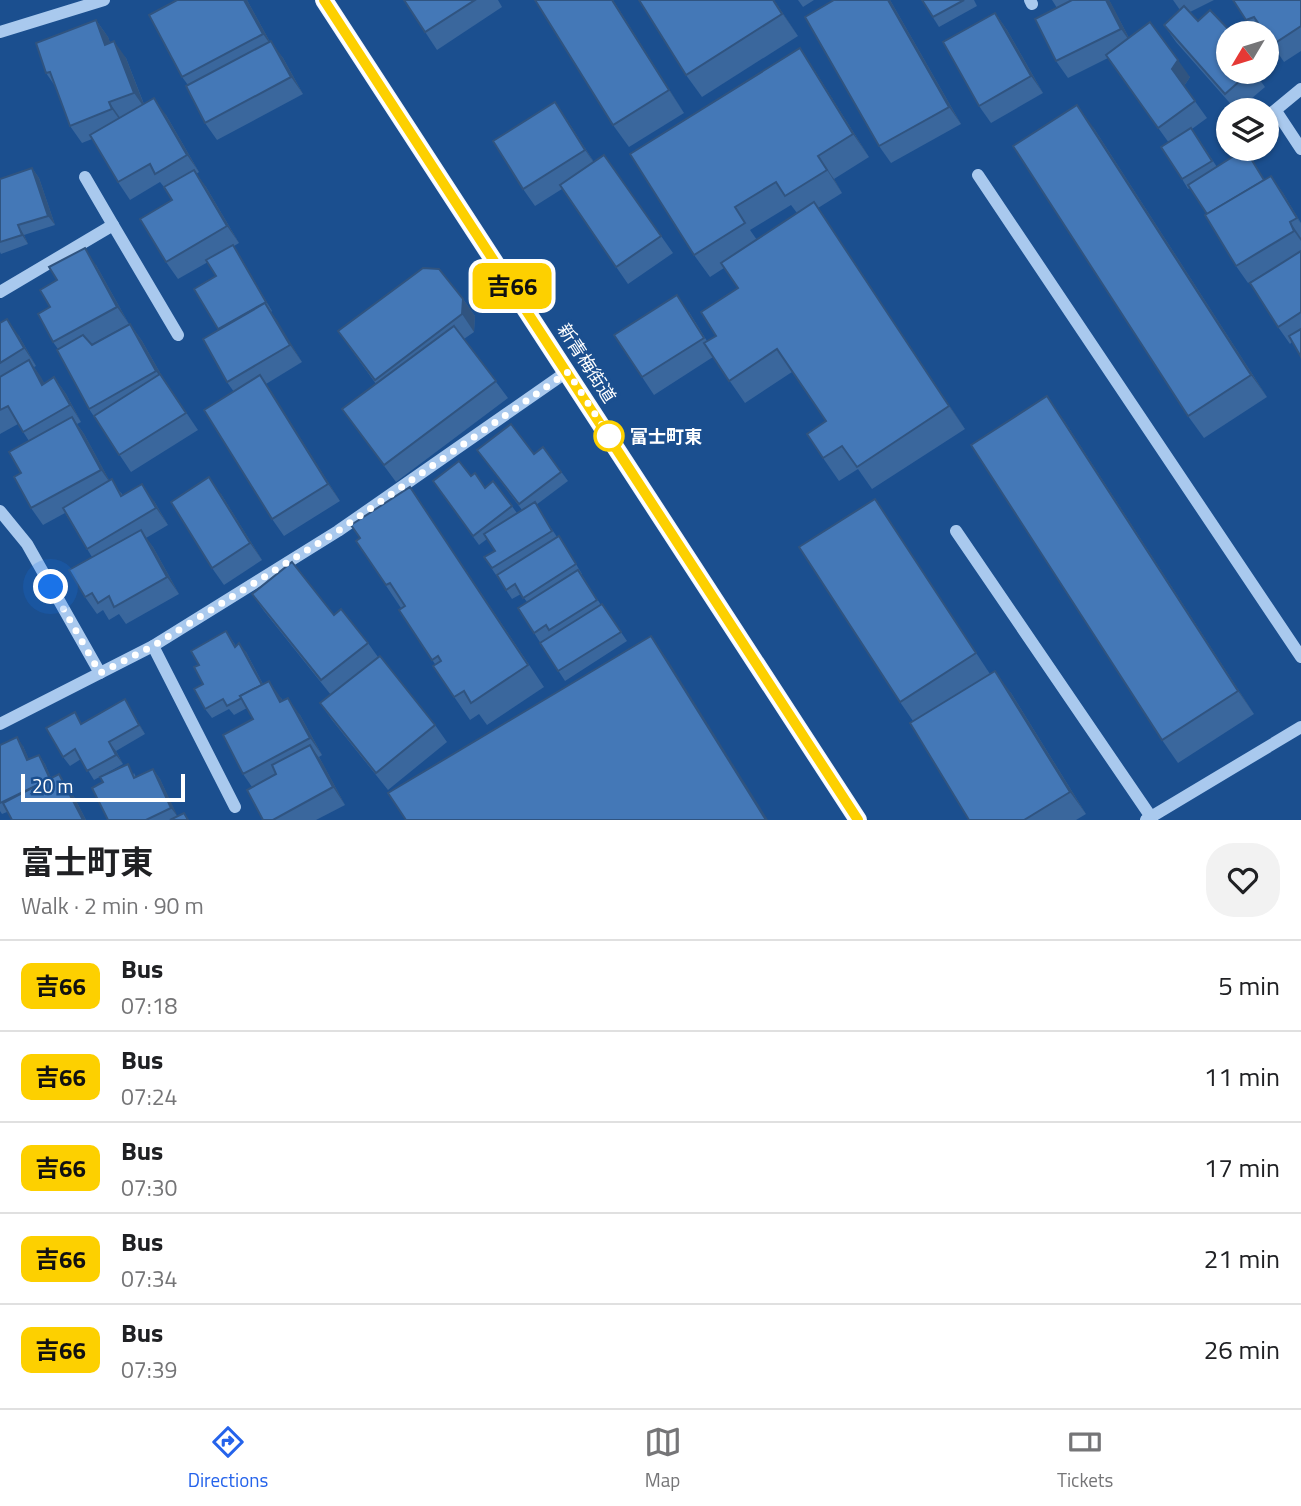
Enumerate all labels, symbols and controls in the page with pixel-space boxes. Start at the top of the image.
north arrow [1216,21,1279,84]
map controls [1216,21,1279,161]
button: layers [1216,98,1279,161]
line badge: 吉66 [472,263,552,309]
text: 吉66 [487,268,537,304]
street label: 新青梅街道 [551,318,623,408]
marker: 富士町東 [594,421,624,451]
place label: 富士町東 [630,423,702,450]
your location [33,569,68,604]
scale bar [21,771,186,803]
text: 20 m [32,771,73,800]
text: 富士町東 [21,837,153,887]
button: heart [1206,843,1280,917]
text: Walk · 2 min · 90 m [21,888,204,923]
text: Bus [121,949,163,988]
text: 5 min [1218,966,1280,1005]
text: 吉66 [35,968,86,1004]
text: 07:18 [121,988,177,1023]
text: Bus [121,1040,163,1079]
text: 11 min [1204,1057,1280,1096]
text: 吉66 [35,1059,86,1095]
text: 07:24 [121,1079,177,1114]
text: Bus [121,1131,163,1170]
text: 17 min [1204,1148,1280,1187]
text: 吉66 [35,1150,86,1186]
text: 07:30 [121,1170,177,1205]
text: Bus [121,1222,163,1261]
text: 21 min [1204,1239,1280,1278]
text: 吉66 [35,1241,86,1277]
text: 07:34 [121,1261,177,1296]
text: Bus [121,1313,163,1352]
text: 26 min [1204,1330,1280,1369]
text: 吉66 [35,1332,86,1368]
text: 07:39 [121,1352,177,1387]
tab: Directions [188,1423,268,1494]
tab: Map [644,1423,682,1494]
tab: Tickets [1057,1423,1113,1494]

